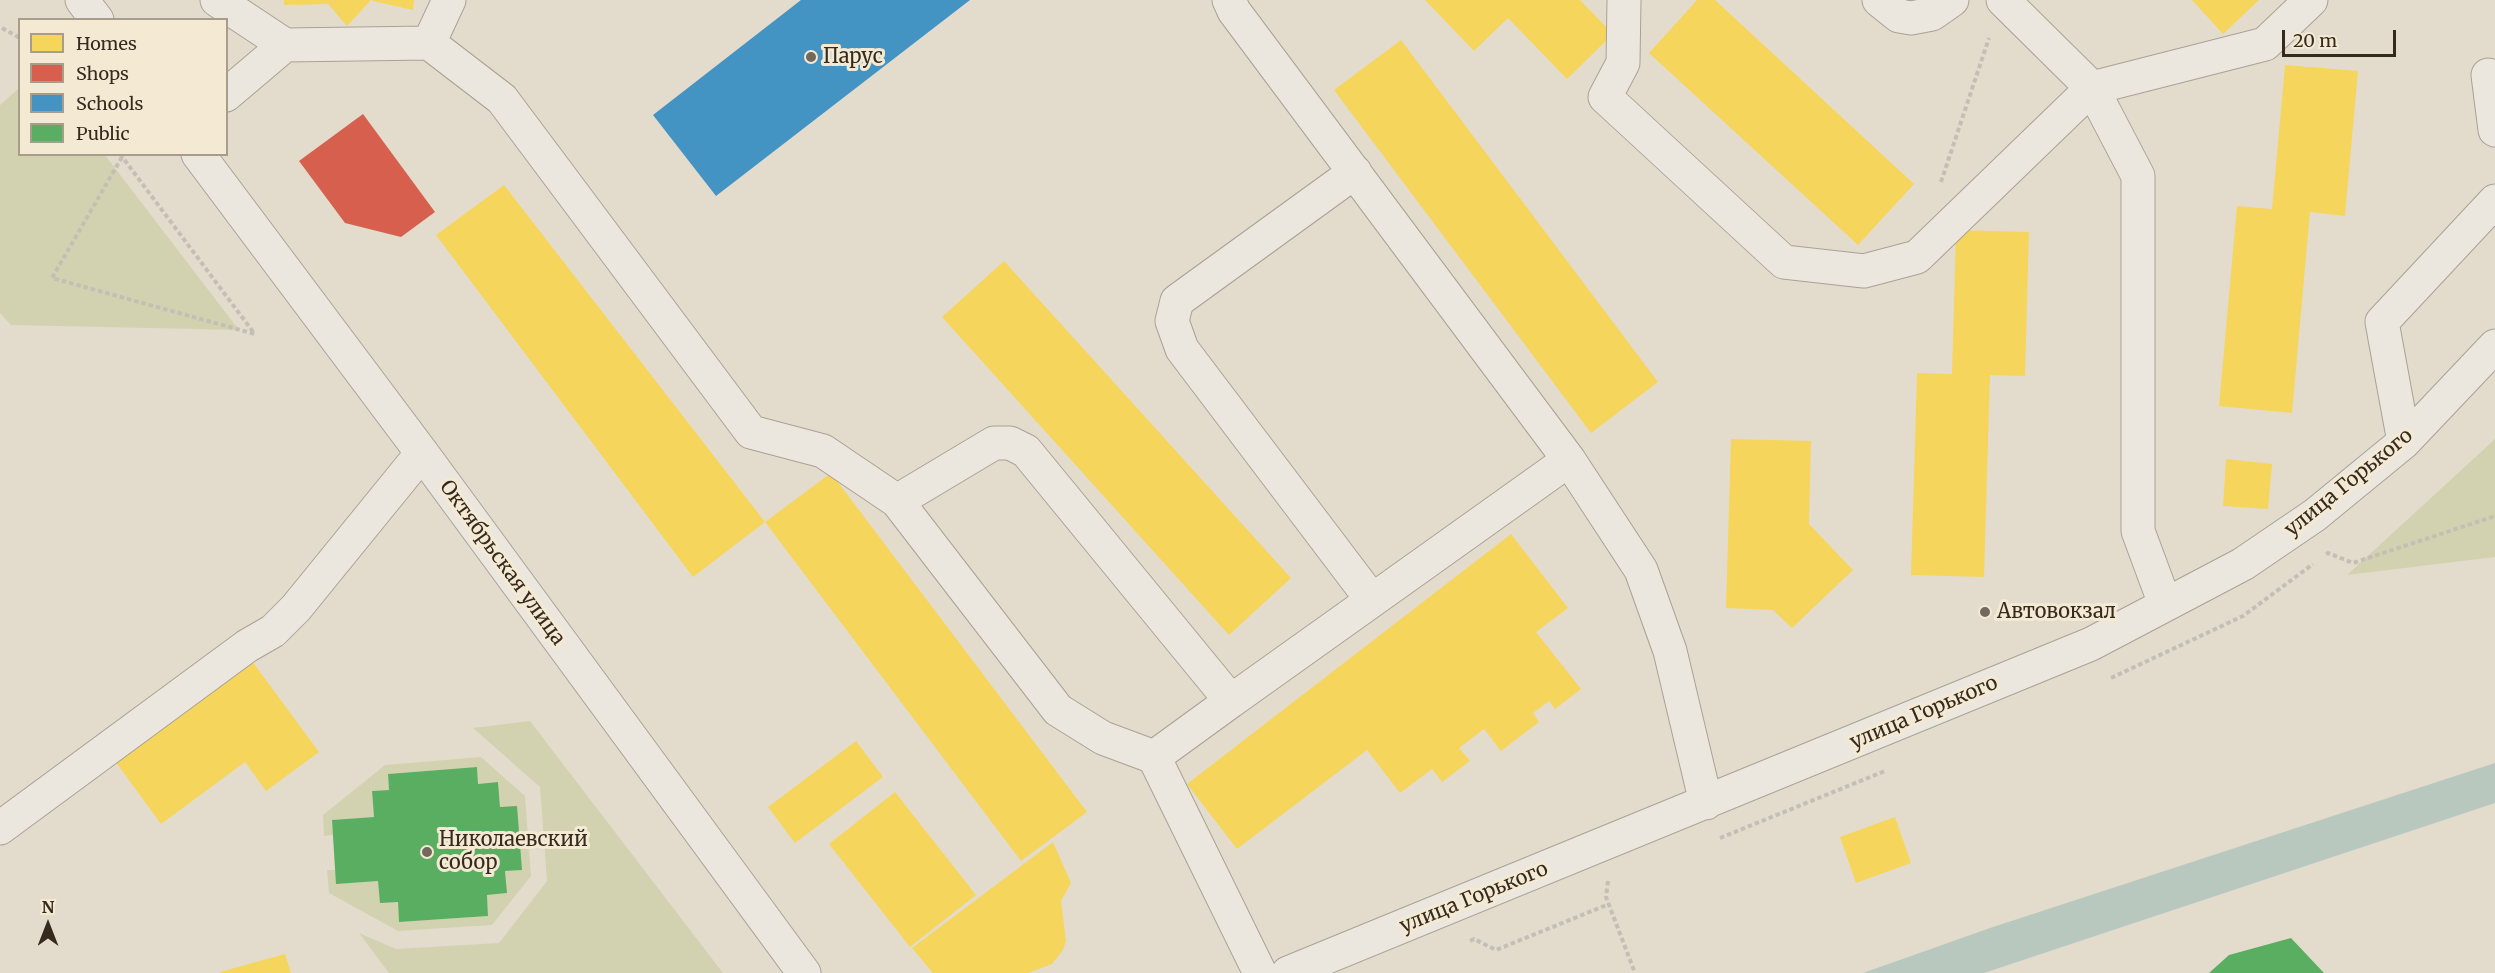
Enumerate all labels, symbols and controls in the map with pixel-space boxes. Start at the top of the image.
legend [18,18,228,156]
scale bar [2285,18,2399,56]
text: 20 m [2293,29,2337,52]
text: Homes [76,32,137,55]
place label: Парус [823,45,883,69]
marker: Парус [804,50,818,64]
text: Shops [76,62,129,85]
text: Schools [76,92,143,115]
text: Public [76,122,130,145]
street label: улица Горького [2280,424,2418,542]
street label: Октябрьская улица [434,476,570,650]
place label: Автовокзал [1997,600,2116,624]
marker: Автовокзал [1978,605,1992,619]
street label: улица Горького [1847,671,2001,755]
place label: Николаевский собор [439,828,588,875]
marker: Николаевский собор [420,845,434,859]
street label: улица Горького [1396,857,1552,939]
north arrow [18,895,78,955]
text: N [42,897,54,917]

